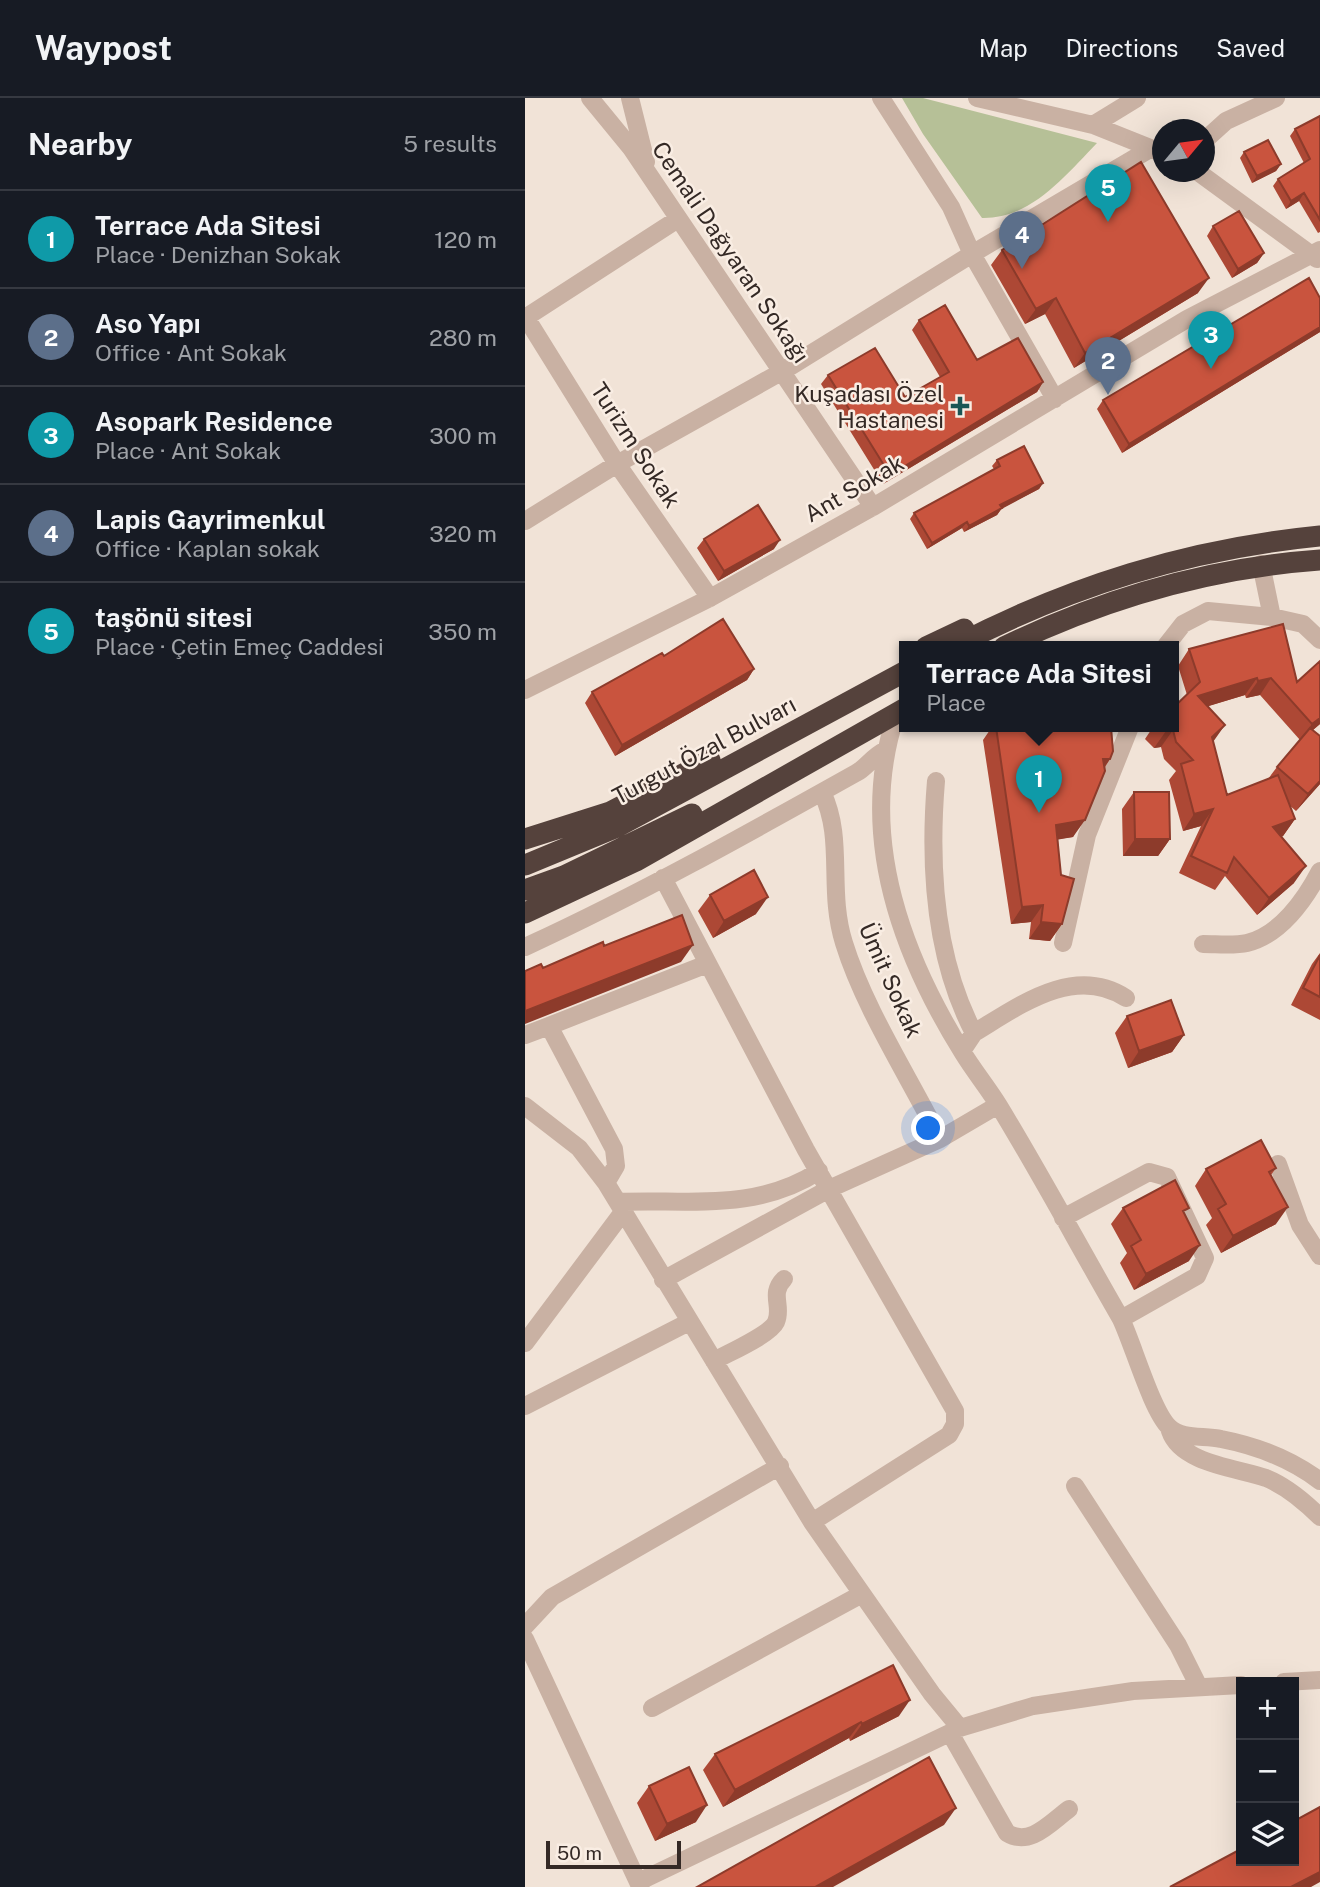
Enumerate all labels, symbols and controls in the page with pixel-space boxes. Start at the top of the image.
text: Waypost [35,29,172,67]
text: Map [979,34,1028,62]
text: Directions [1066,34,1178,62]
text: Saved [1216,34,1285,62]
north arrow [1152,119,1215,182]
text: Nearby [28,126,132,162]
text: 5 results [403,130,497,157]
street label: Cemali Dağyaran Sokağı [647,136,815,368]
pin: 5 [1085,164,1131,222]
text: Terrace Ada Sitesi [95,210,321,241]
pin: 4 [999,211,1045,269]
text: 1 [46,226,56,253]
text: 120 m [434,226,497,253]
text: Place · Denizhan Sokak [95,241,341,268]
text: Aso Yapı [95,308,201,339]
pin: 3 [1188,311,1234,369]
text: 2 [44,324,58,351]
text: 280 m [429,324,497,351]
pin: 2 [1085,337,1131,395]
text: Office · Ant Sokak [95,339,287,366]
street label: Turizm Sokak [586,377,687,513]
place label: Kuşadası Özel Hastanesi [794,380,944,433]
marker: Kuşadası Özel Hastanesi [950,396,970,416]
text: Asopark Residence [95,406,333,437]
text: 3 [43,422,59,449]
text: 300 m [429,422,497,449]
text: Place · Ant Sokak [95,437,281,464]
street label: Ant Sokak [799,449,909,527]
text: Lapis Gayrimenkul [95,504,326,535]
text: 4 [43,520,59,547]
text: 320 m [429,520,497,547]
text: Office · Kaplan sokak [95,535,320,562]
text: taşönü sitesi [95,602,252,633]
text: 5 [43,618,59,645]
text: 350 m [428,618,497,645]
text: Place · Çetin Emeç Caddesi [95,633,384,660]
popup [899,641,1179,732]
text: Terrace Ada Sitesi [926,658,1152,689]
text: Place [926,689,986,716]
street label: Turgut Özal Bulvarı [608,690,800,810]
pin: 1 [1016,755,1062,813]
street label: Ümit Sokak [854,918,928,1042]
your location [911,1111,945,1145]
map controls [1236,1677,1299,1866]
button: + [1236,1677,1299,1740]
button: − [1236,1740,1299,1803]
button: layers [1236,1803,1299,1866]
scale bar [546,1838,681,1870]
text: 50 m [557,1842,602,1864]

